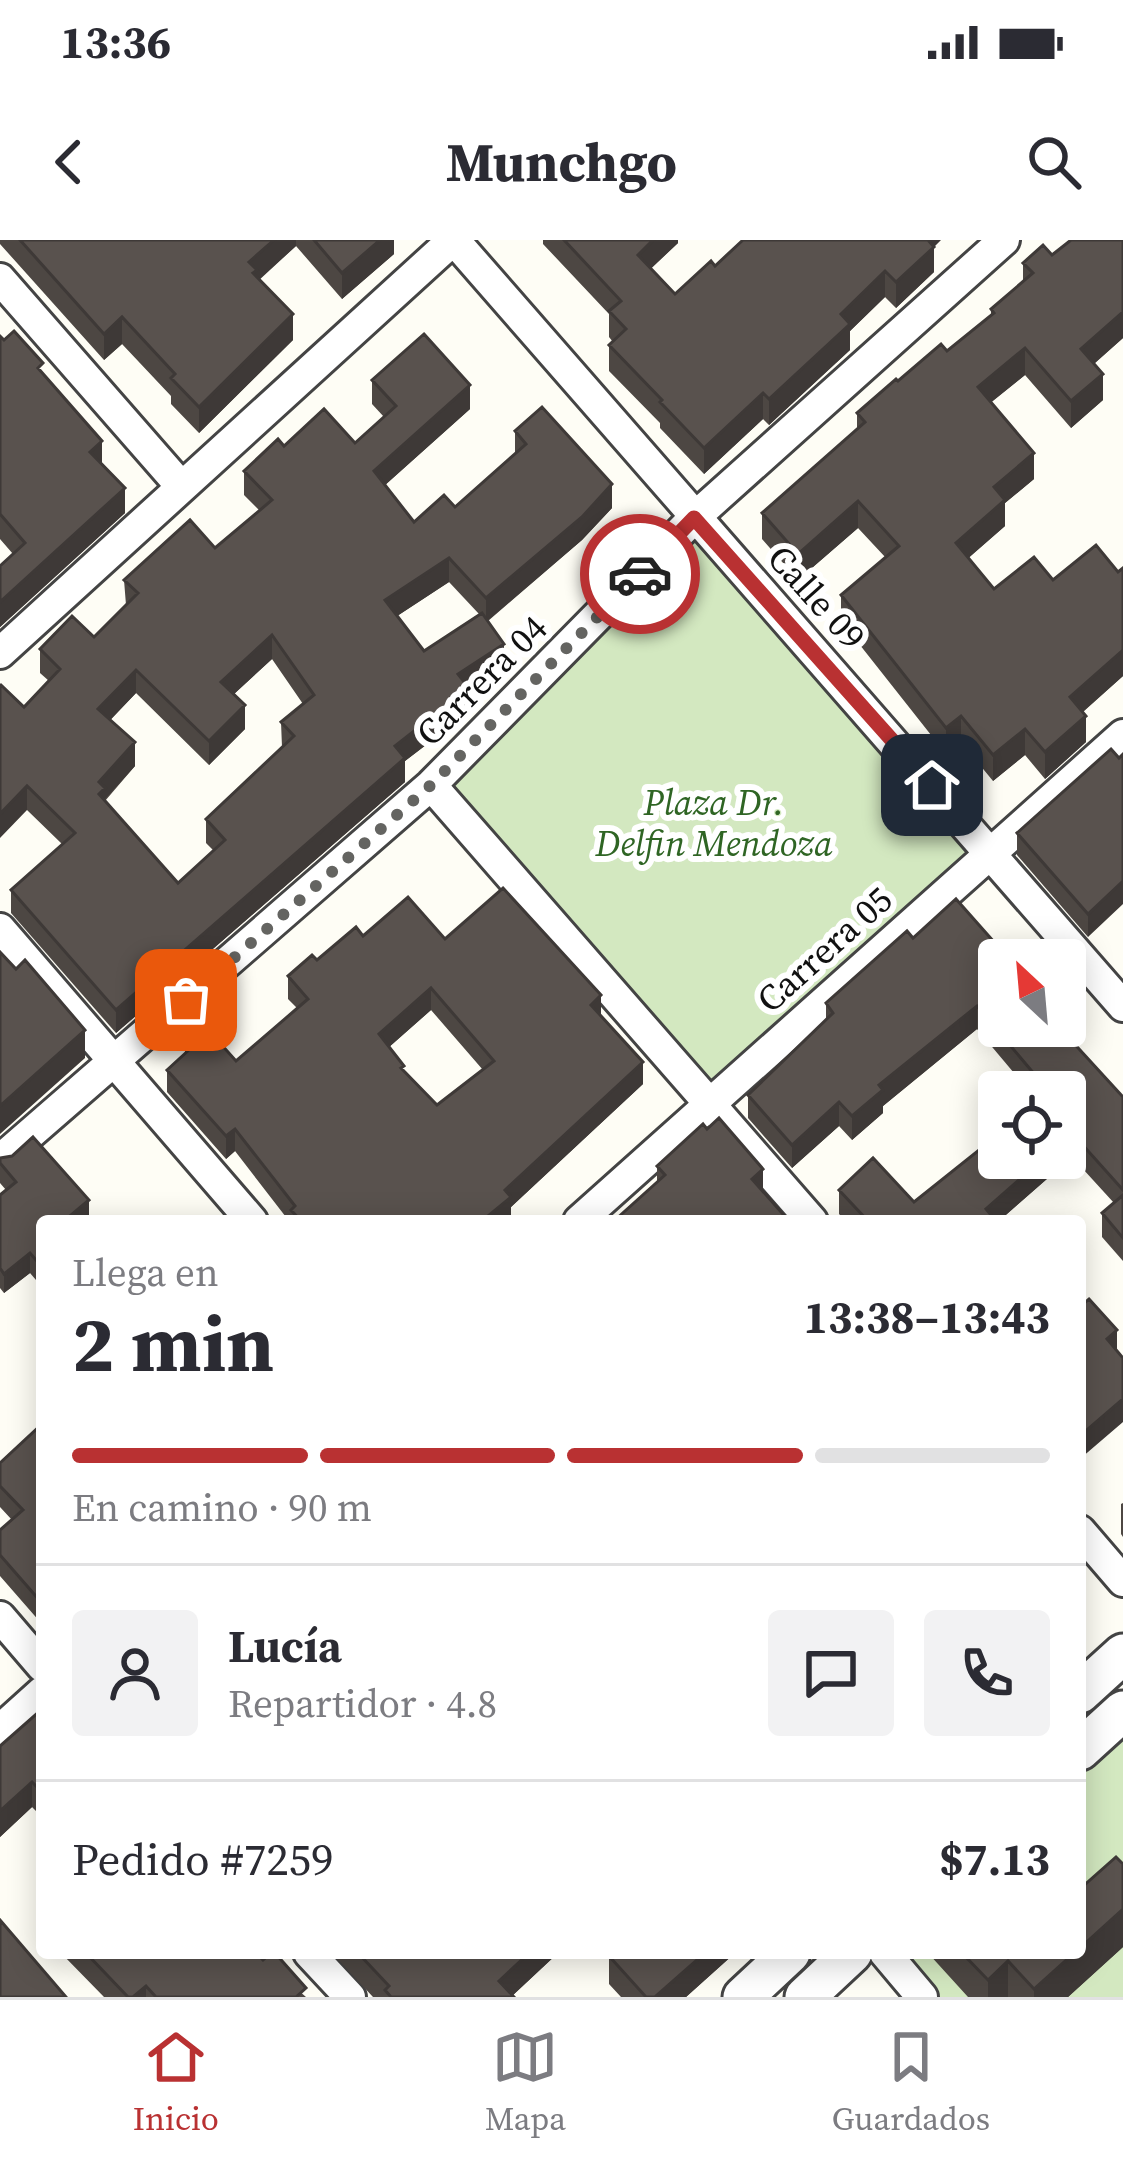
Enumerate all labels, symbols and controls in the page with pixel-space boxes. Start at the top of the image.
text: 13:36 [60,11,171,73]
text: Munchgo [446,125,677,199]
icon: back [36,129,102,195]
icon: search [1021,129,1087,195]
courier [580,514,700,634]
street label: Calle 09 [757,534,877,660]
icon: car [607,541,673,607]
street label: Carrera 04 [405,604,558,757]
pin [881,734,983,836]
icon: home [899,752,965,818]
park label: Plaza Dr. Delfin Mendoza [594,778,833,868]
street label: Carrera 05 [746,875,903,1023]
north arrow [978,939,1086,1047]
map controls [978,939,1086,1179]
pin [135,949,237,1051]
icon: bag [153,967,219,1033]
button: locate [978,1071,1086,1179]
text: Llega en [72,1246,219,1299]
text: 13:38–13:43 [804,1286,1050,1348]
text: 2 min [72,1290,274,1397]
text: En camino · 90 m [72,1481,372,1534]
button: person [72,1610,198,1736]
button: chat [768,1610,894,1736]
button: phone [924,1610,1050,1736]
text: Lucía [228,1615,342,1677]
text: Repartidor · 4.8 [228,1677,497,1730]
text: Pedido #7259 [72,1828,334,1890]
text: $7.13 [939,1828,1050,1890]
tab: Inicio [133,2024,219,2141]
tab: Mapa [485,2024,566,2141]
tab: Guardados [832,2024,990,2141]

